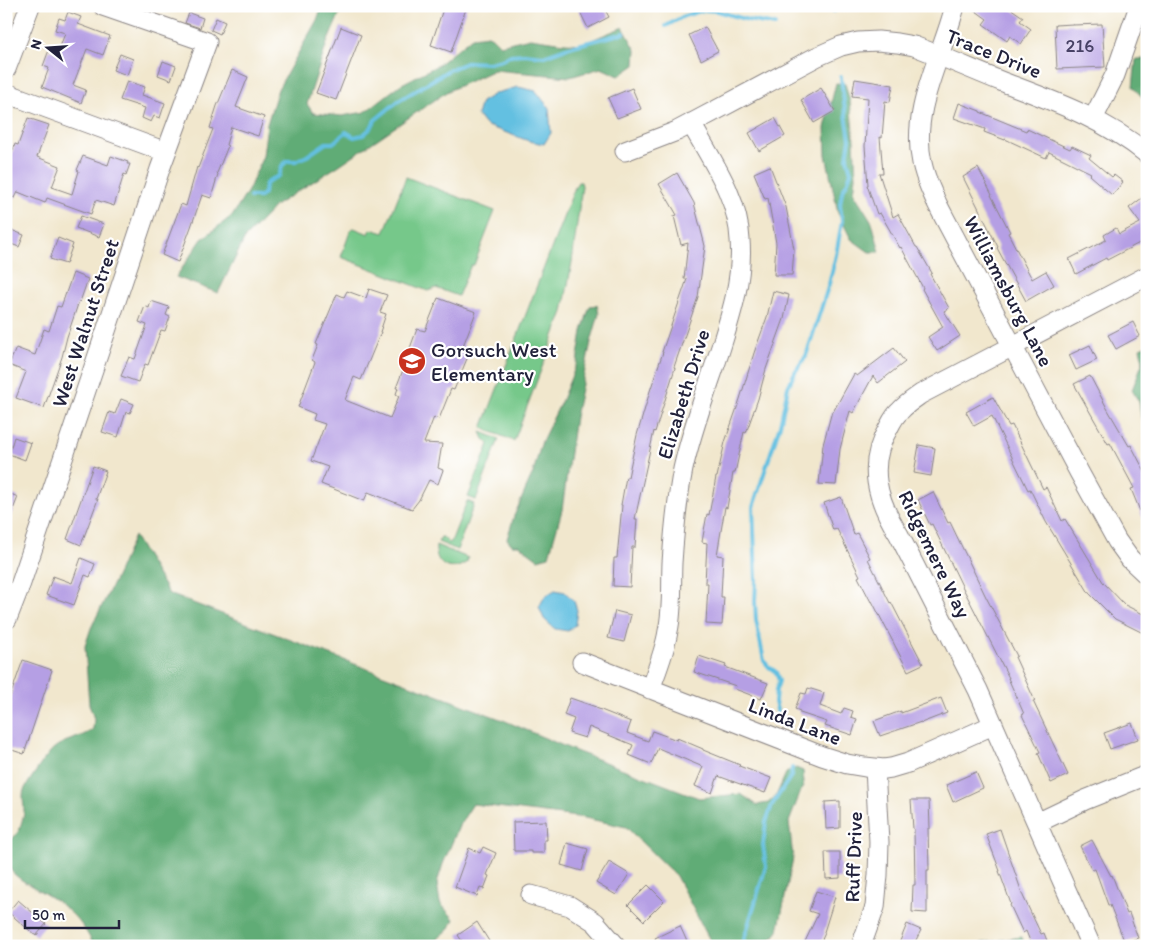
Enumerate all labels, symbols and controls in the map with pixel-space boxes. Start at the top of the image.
north arrow [22,22,72,72]
street label: Trace Drive [943,23,1045,83]
house number: 216 [1066,34,1094,57]
text: N [27,37,46,51]
street label: Williamsburg Lane [959,211,1059,371]
street label: West Walnut Street [46,236,124,410]
street label: Elizabeth Drive [651,326,715,462]
place label: Gorsuch West Elementary [431,337,557,386]
school or university icon: Gorsuch West Elementary [397,346,427,376]
street label: Ridgemere Way [893,486,977,622]
street label: Linda Lane [745,692,845,750]
street label: Ruff Drive [839,811,867,903]
scale bar [25,897,119,929]
text: 50 m [32,906,65,924]

